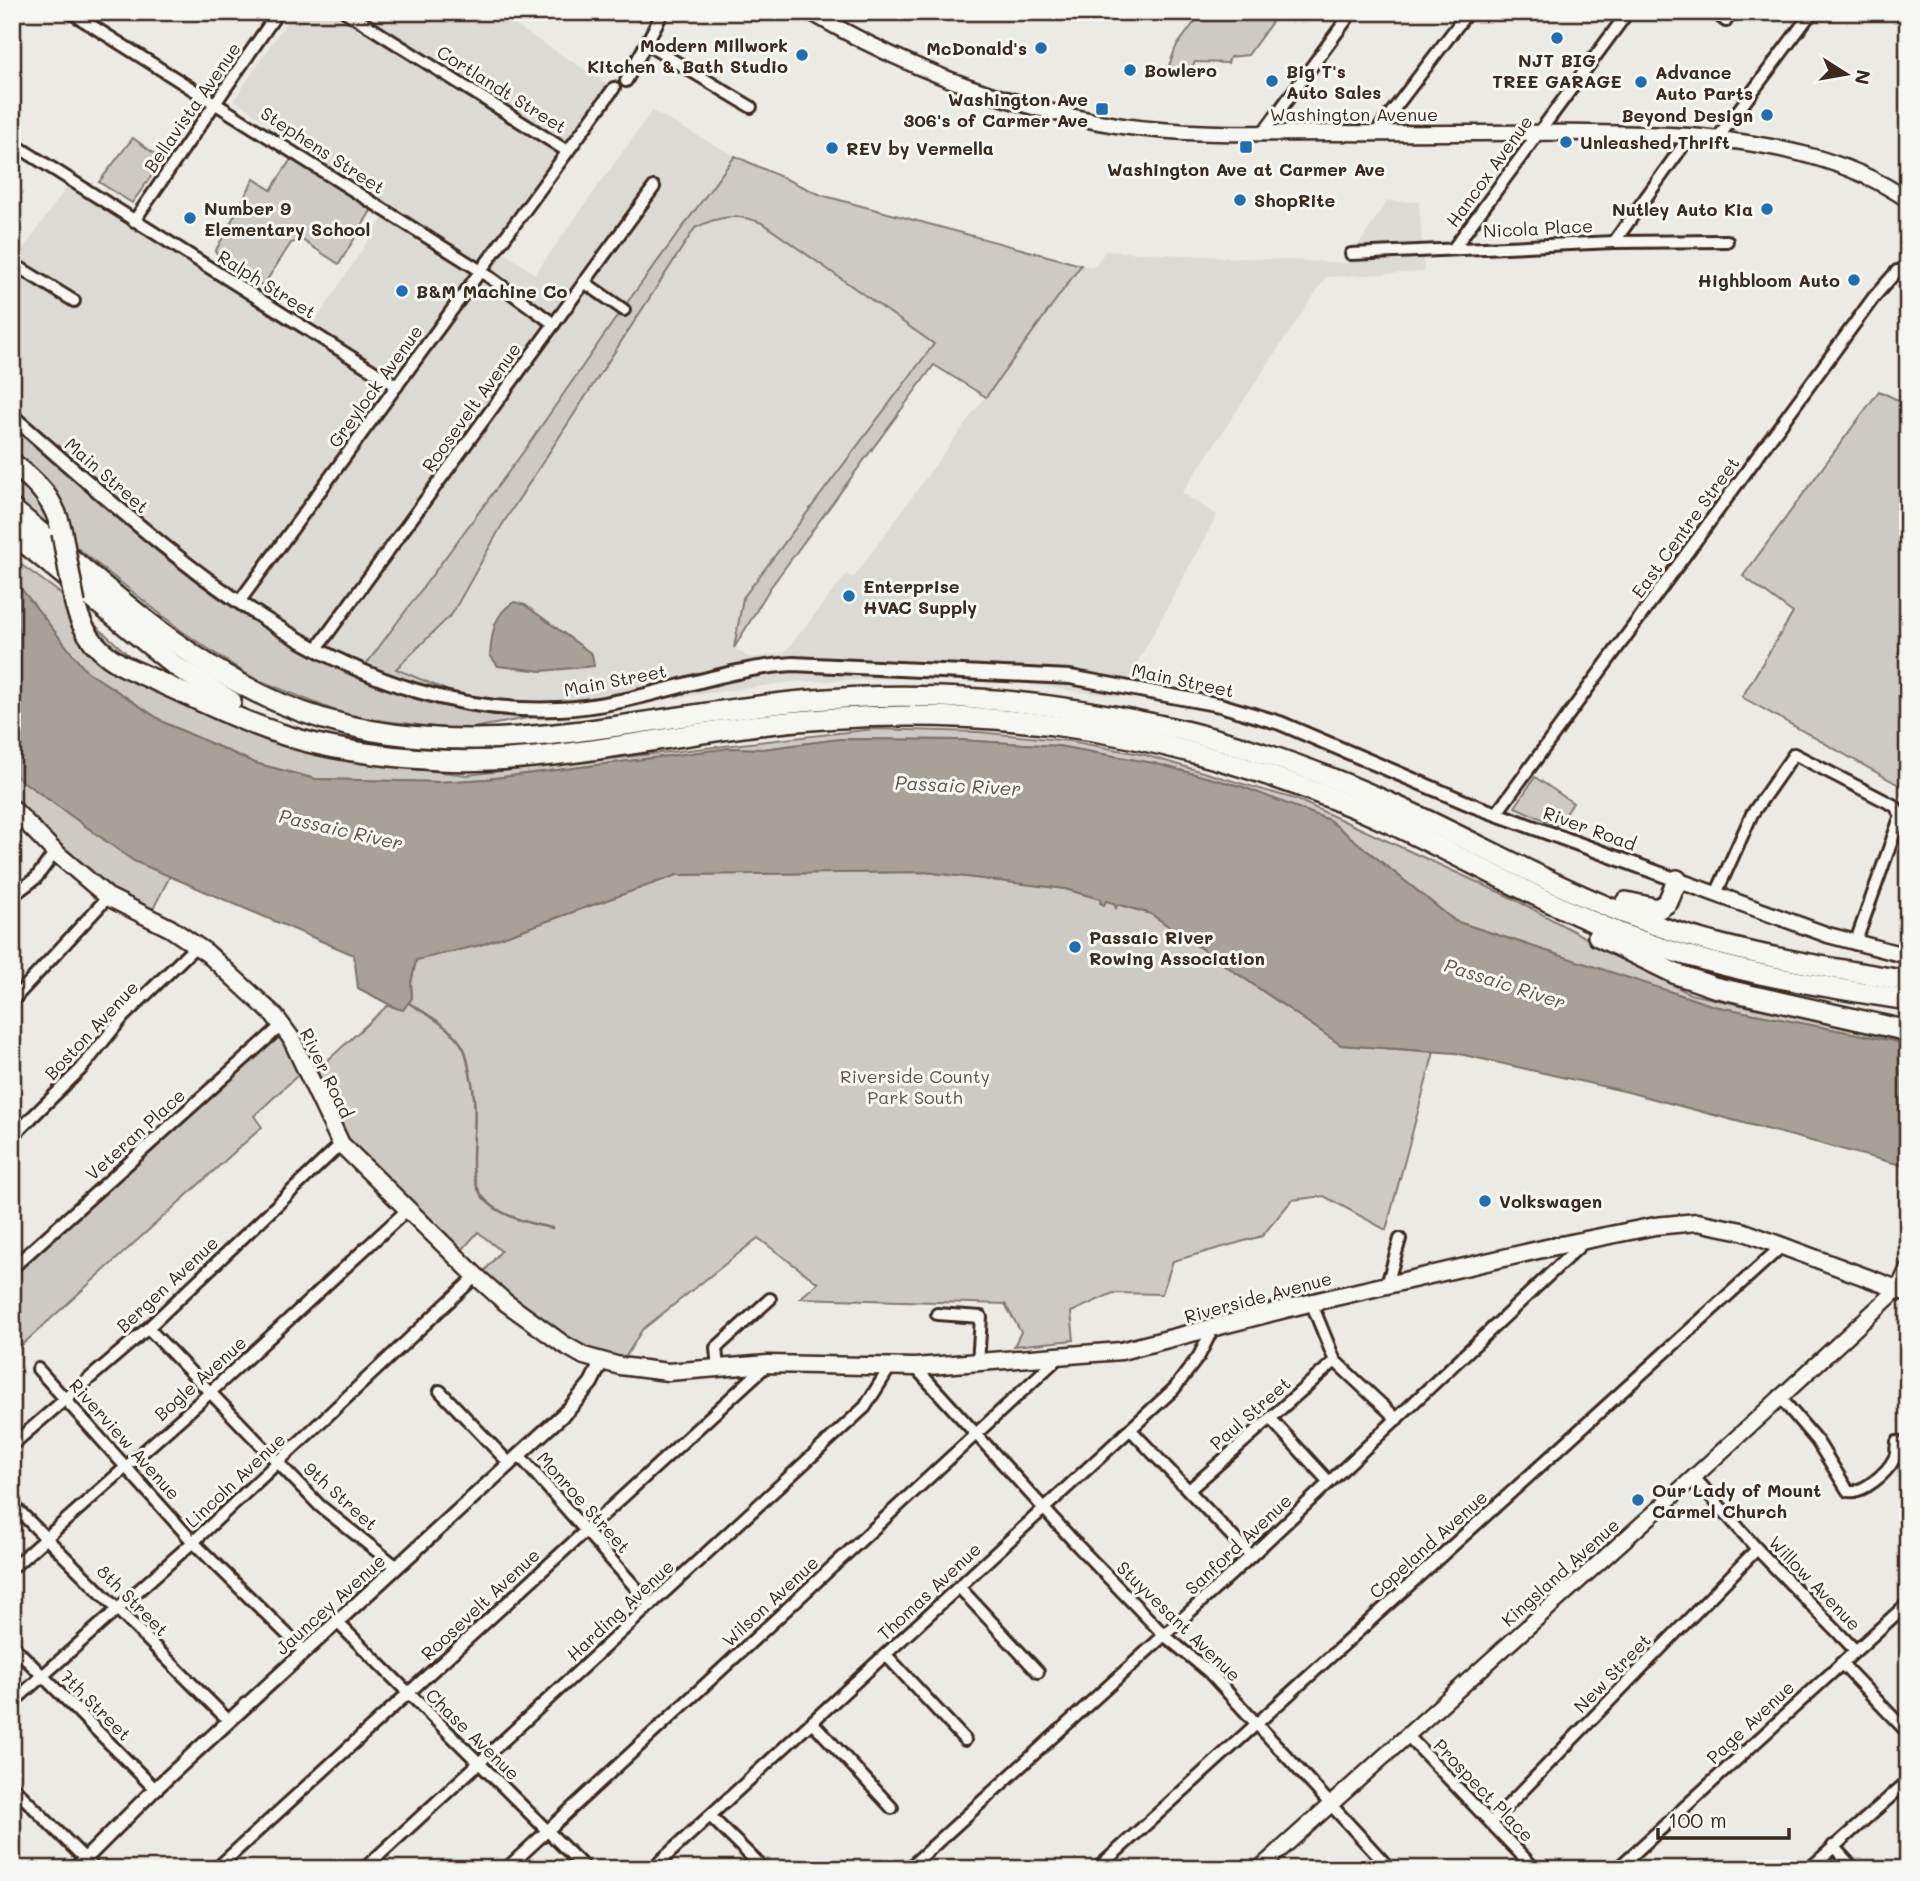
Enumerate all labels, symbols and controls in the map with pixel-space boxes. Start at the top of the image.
marker: NJT BIG TREE GARAGE [1549,30,1565,46]
place label: Modern Millwork Kitchen & Bath Studio [587,33,788,78]
place label: McDonald's [926,36,1027,60]
street label: Bellavista Avenue [138,37,246,177]
north arrow [1812,38,1882,108]
street label: Cortlandt Street [433,39,571,139]
marker: McDonald's [1033,40,1049,56]
marker: Modern Millwork Kitchen & Bath Studio [794,47,810,63]
place label: NJT BIG TREE GARAGE [1492,48,1622,93]
place label: Bowlero [1144,58,1217,82]
place label: Big T's Auto Sales [1286,59,1381,104]
place label: Advance Auto Parts [1655,60,1753,105]
marker: Bowlero [1122,62,1138,78]
text: N [1850,68,1877,87]
marker: Big T's Auto Sales [1264,73,1280,89]
marker: Advance Auto Parts [1633,74,1649,90]
place label: Washington Ave 306's of Carmer Ave [903,87,1088,132]
street label: Stephens Street [256,101,390,199]
marker: Washington Ave 306's of Carmer Ave [1094,101,1110,117]
street label: Washington Avenue [1270,102,1438,126]
place label: Beyond Design [1621,103,1753,127]
marker: Beyond Design [1759,107,1775,123]
street label: Hancox Avenue [1440,110,1538,232]
place label: Unleashed Thrift [1580,130,1730,154]
marker: Unleashed Thrift [1558,134,1574,150]
place label: REV by Vermella [846,136,994,160]
marker: Washington Ave at Carmer Ave [1238,139,1254,155]
marker: REV by Vermella [824,140,840,156]
place label: Washington Ave at Carmer Ave [1107,157,1385,181]
place label: ShopRite [1254,188,1336,212]
marker: ShopRite [1232,192,1248,208]
place label: Number 9 Elementary School [204,196,370,241]
place label: Nutley Auto Kia [1612,197,1753,221]
marker: Nutley Auto Kia [1759,201,1775,217]
marker: Number 9 Elementary School [182,210,198,226]
street label: Nicola Place [1482,213,1594,243]
street label: Ralph Street [213,244,321,324]
place label: Highbloom Auto [1698,268,1840,292]
marker: Highbloom Auto [1846,272,1862,288]
place label: B&M Machine Co [416,279,567,303]
marker: B&M Machine Co [394,283,410,299]
street label: Greylock Avenue [322,320,428,452]
street label: Roosevelt Avenue [416,338,526,476]
street label: Main Street [60,432,154,518]
street label: East Centre Street [1626,452,1744,602]
place label: Enterprise HVAC Supply [863,574,977,619]
marker: Enterprise HVAC Supply [841,588,857,604]
street label: Main Street [1130,657,1236,703]
street label: Main Street [562,658,668,702]
water label: Passaic River [894,769,1022,801]
street label: River Road [1540,800,1640,856]
water label: Passaic River [277,803,405,855]
place label: Passaic River Rowing Association [1089,925,1265,970]
marker: Passaic River Rowing Association [1067,939,1083,955]
water label: Passaic River [1441,952,1569,1014]
street label: Boston Avenue [39,975,143,1085]
street label: River Road [295,1024,359,1122]
park label: Riverside County Park South [840,1064,990,1109]
street label: Veteran Place [80,1083,190,1185]
place label: Volkswagen [1499,1189,1602,1213]
marker: Volkswagen [1477,1193,1493,1209]
street label: Bergen Avenue [111,1231,223,1337]
street label: Riverside Avenue [1182,1266,1334,1328]
street label: Bogle Avenue [149,1330,251,1426]
street label: Paul Street [1205,1371,1295,1455]
street label: Riverview Avenue [64,1373,186,1505]
street label: Lincoln Avenue [180,1427,290,1533]
street label: Monroe Street [532,1446,636,1558]
street label: 9th Street [299,1456,383,1536]
place label: Our Lady of Mount Carmel Church [1652,1478,1821,1523]
street label: Copeland Avenue [1364,1485,1492,1603]
street label: Sanford Avenue [1180,1488,1296,1600]
marker: Our Lady of Mount Carmel Church [1630,1492,1646,1508]
street label: Kingsland Avenue [1496,1513,1624,1631]
street label: Willow Avenue [1764,1530,1866,1636]
street label: Thomas Avenue [872,1537,986,1645]
street label: Roosevelt Avenue [416,1543,544,1665]
street label: Jauncey Avenue [270,1548,390,1660]
street label: Wilson Avenue [717,1550,823,1652]
street label: Harding Avenue [561,1554,679,1666]
street label: Stuyvesant Avenue [1112,1555,1246,1687]
street label: 8th Street [92,1559,174,1641]
street label: New Street [1568,1628,1656,1718]
street label: 7th Street [55,1664,137,1746]
street label: Page Avenue [1701,1675,1799,1769]
street label: Chase Avenue [421,1683,525,1785]
street label: Prospect Place [1429,1733,1539,1847]
scale bar [1658,1797,1789,1841]
text: 100 m [1668,1806,1727,1833]

